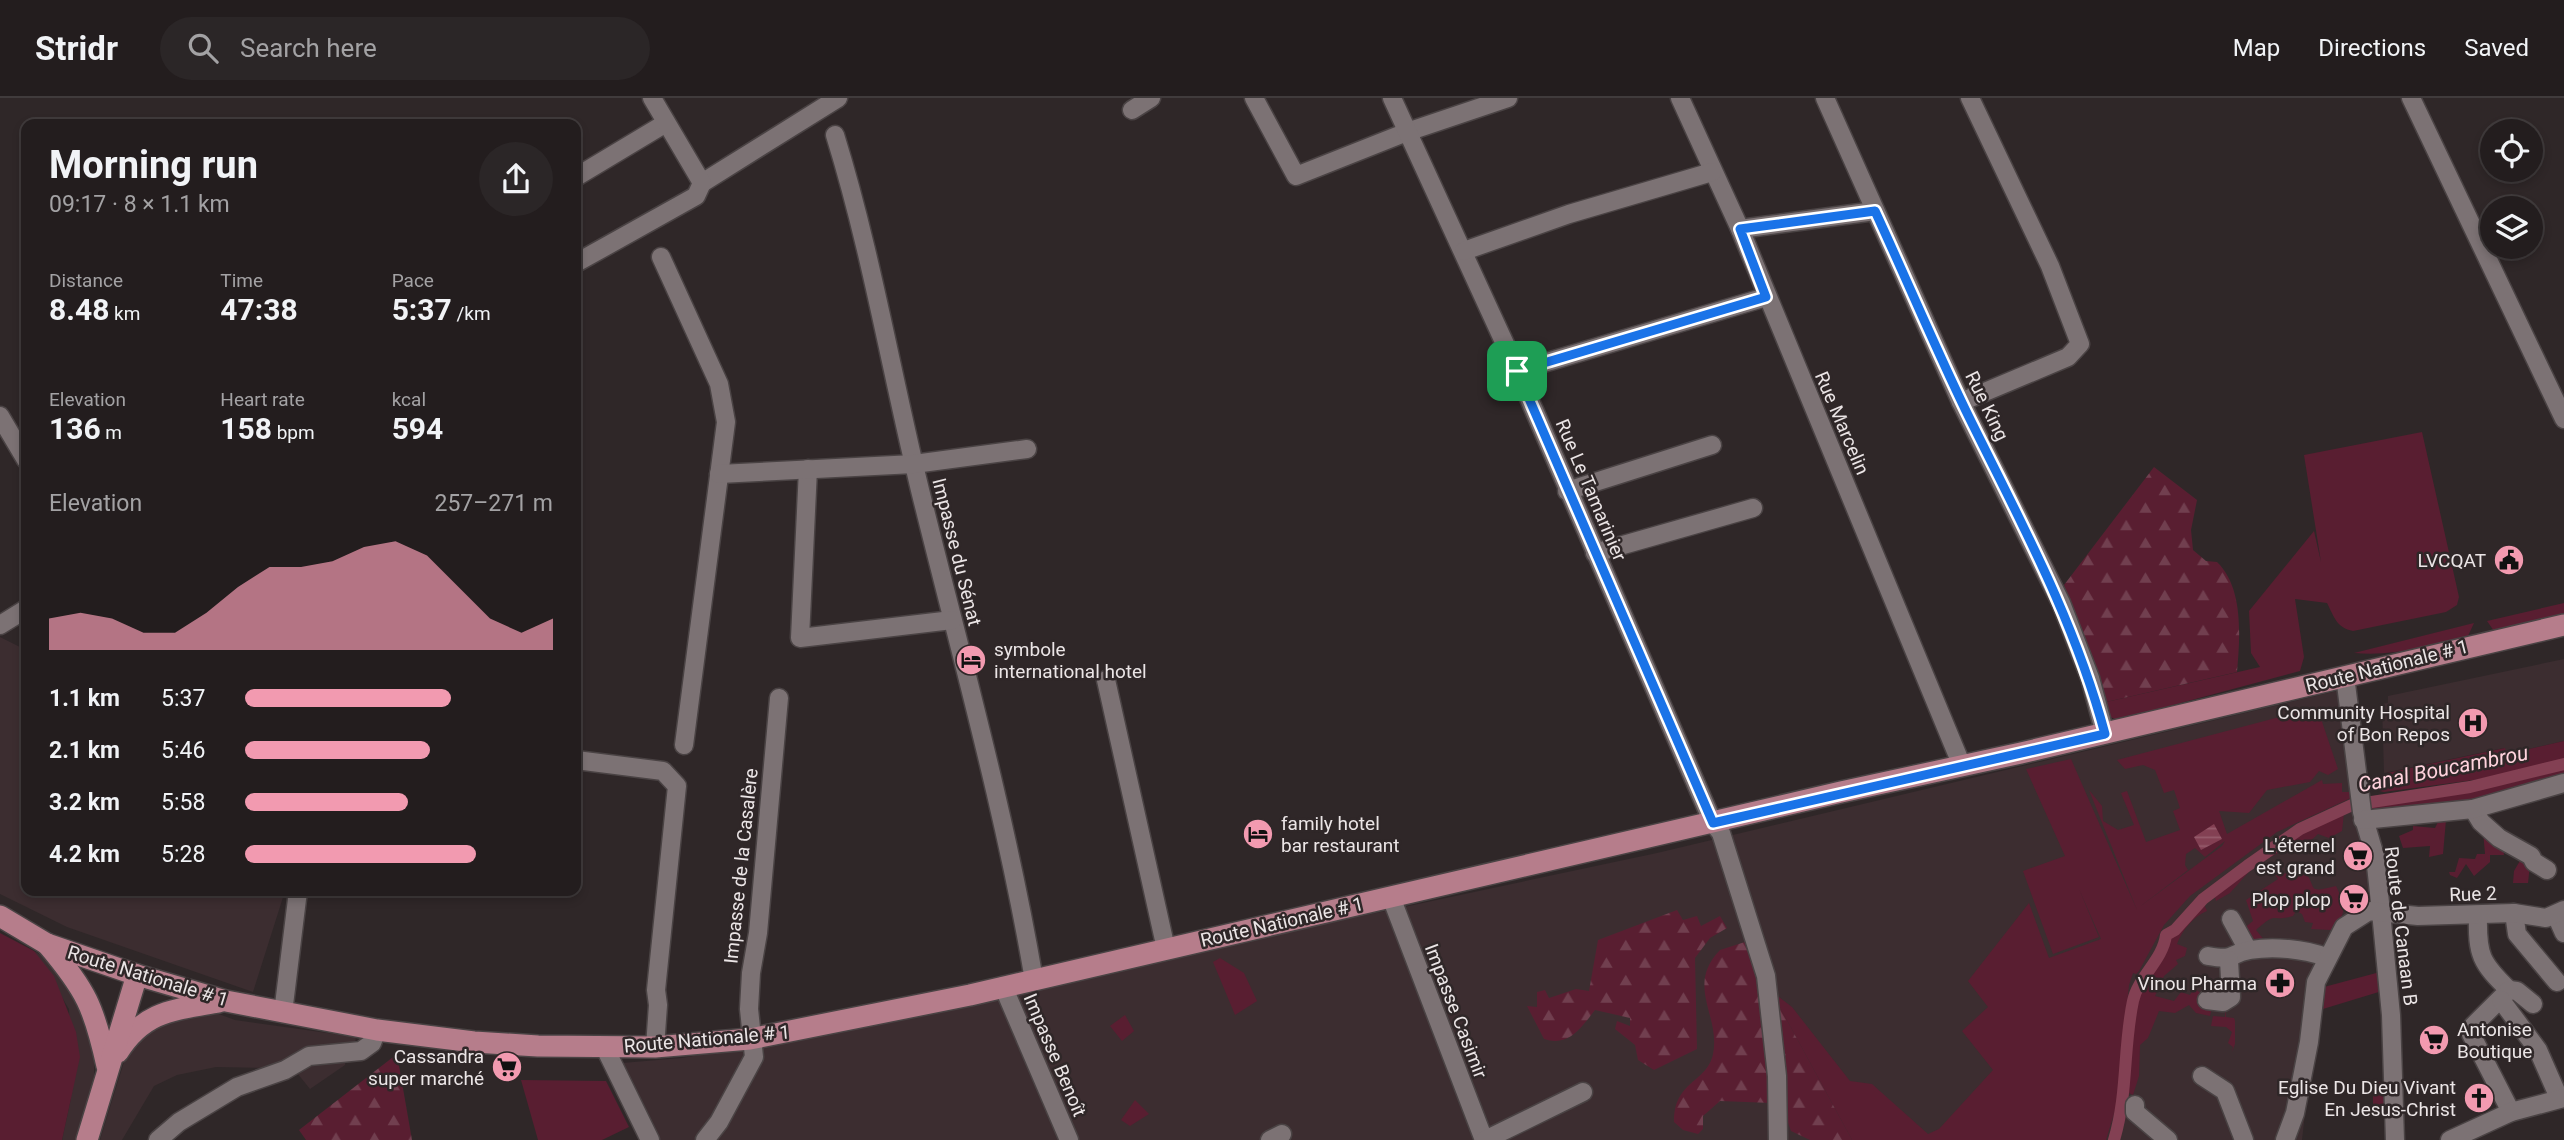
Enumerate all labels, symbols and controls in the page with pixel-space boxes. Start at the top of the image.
search box [160,17,650,80]
text: Stridr [35,29,118,68]
icon: search [184,29,222,67]
text: Search here [240,33,377,63]
text: Map [2233,34,2280,62]
text: Directions [2318,34,2426,62]
text: Saved [2464,34,2529,62]
map controls [2480,119,2543,259]
button: locate [2480,119,2543,182]
button: share [479,142,553,216]
text: Morning run [49,143,258,187]
text: 09:17 · 8 × 1.1 km [49,191,230,218]
button: layers [2480,196,2543,259]
text: Distance [49,269,123,292]
text: Time [220,269,263,292]
text: Pace [392,269,434,292]
text: 8.48 [49,292,109,327]
text: 47:38 [220,292,298,327]
text: 5:37 [392,292,452,327]
text: km [109,302,140,325]
text: /km [452,302,491,325]
pin [1487,341,1547,401]
icon: arrive [1498,352,1536,390]
street label: Rue King [1960,367,2014,445]
street label: Rue Marcelin [1810,368,1874,478]
text: Elevation [49,388,126,411]
text: Heart rate [220,388,305,411]
text: kcal [392,388,426,411]
text: 136 [49,411,101,446]
text: 158 [220,411,272,446]
text: 594 [392,411,443,446]
street label: Rue Le Tamarinier [1551,416,1631,565]
text: m [101,421,122,444]
text: bpm [272,421,315,444]
street label: Impasse du Sénat [928,476,986,628]
text: Elevation [49,490,142,517]
text: 257–271 m [434,490,553,517]
public building icon: LVCQAT [2492,543,2526,577]
place label: LVCQAT [2417,549,2486,572]
street label: Route Nationale # 1 [2303,635,2471,697]
place label: symbole international hotel [994,638,1147,683]
hotel icon: symbole international hotel [954,643,988,677]
text: 1.1 km [49,685,120,712]
text: 5:37 [161,685,205,712]
place label: Community Hospital of Bon Repos [2277,701,2450,746]
hospital icon: Community Hospital of Bon Repos [2456,706,2490,740]
text: 2.1 km [49,737,120,764]
text: 5:46 [161,737,205,764]
water label: Canal Boucambrou [2356,741,2530,797]
street label: Impasse de la Casalère [719,767,763,965]
text: 3.2 km [49,789,120,816]
text: 5:58 [161,789,205,816]
place label: family hotel bar restaurant [1281,812,1399,857]
hotel icon: family hotel bar restaurant [1241,817,1275,851]
place label: L'éternel est grand [2256,834,2335,879]
supermarket icon: L'éternel est grand [2341,839,2375,873]
text: 4.2 km [49,841,120,868]
text: 5:28 [161,841,205,868]
street label: Route de Canaan B [2380,845,2422,1007]
supermarket icon: Plop plop [2337,882,2371,916]
street label: Rue 2 [2449,882,2497,906]
place label: Plop plop [2251,888,2331,911]
street label: Route Nationale # 1 [1198,892,1366,952]
street label: Route Nationale # 1 [65,941,231,1011]
street label: Impasse Casimir [1420,941,1492,1082]
pharmacy icon: Vinou Pharma [2263,966,2297,1000]
place label: Vinou Pharma [2138,972,2257,995]
street label: Impasse Benoît [1019,990,1091,1120]
place label: Antonise Boutique [2457,1018,2532,1063]
street label: Route Nationale # 1 [623,1020,791,1058]
supermarket icon: Antonise Boutique [2417,1023,2451,1057]
place label: Cassandra super marché [368,1045,484,1090]
supermarket icon: Cassandra super marché [490,1050,524,1084]
place label: Eglise Du Dieu Vivant En Jesus-Christ [2278,1076,2456,1121]
church icon: Eglise Du Dieu Vivant En Jesus-Christ [2462,1081,2496,1115]

